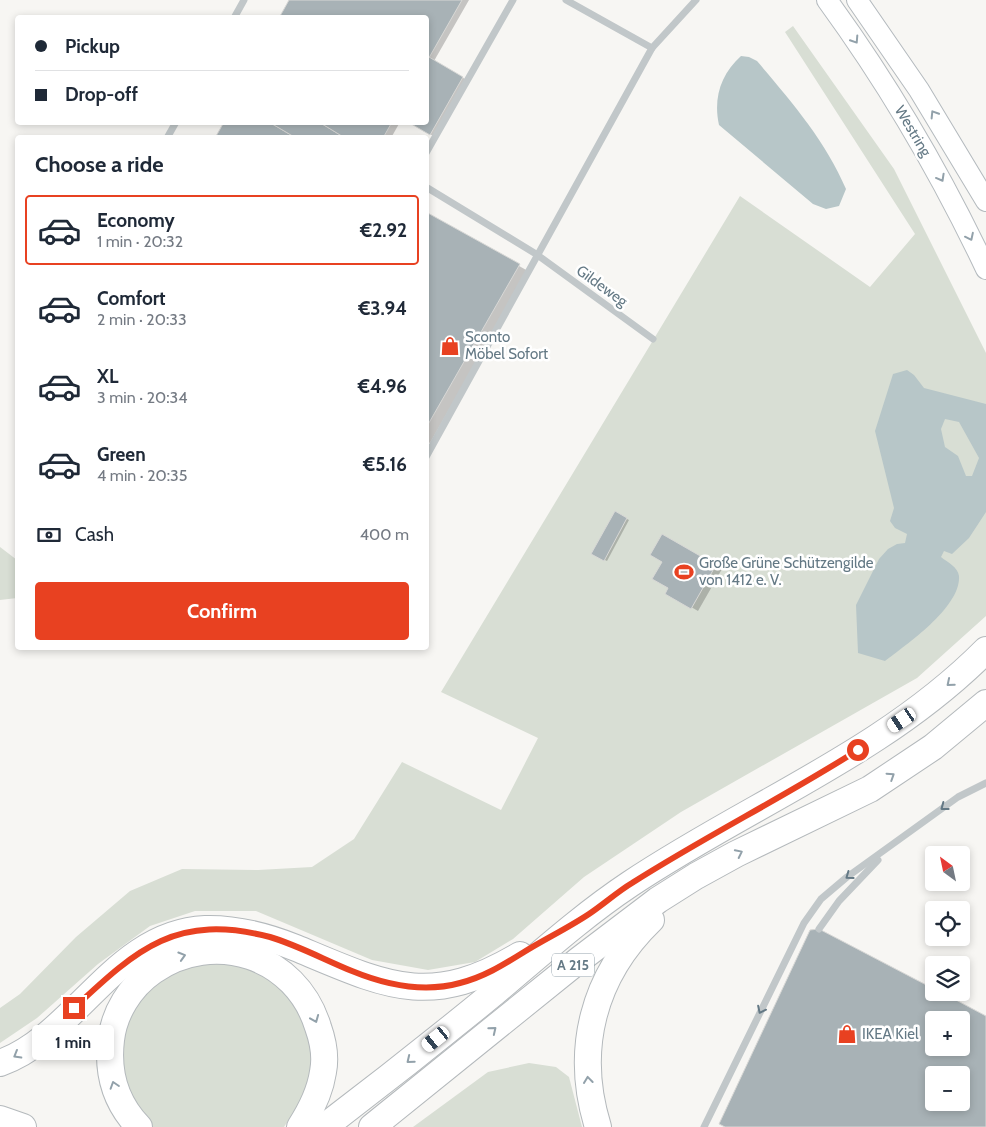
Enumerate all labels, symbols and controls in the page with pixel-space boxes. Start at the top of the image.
one-way arrow [849,34,858,43]
text: Pickup [65,35,120,58]
text: Drop-off [65,83,138,106]
street label: Westring [891,102,935,160]
one-way arrow [931,111,940,120]
text: Choose a ride [35,151,164,178]
one-way arrow [934,173,944,182]
icon: car [37,208,82,253]
text: Economy [97,209,175,232]
text: €2.92 [360,219,407,242]
text: 1 min · 20:32 [97,232,183,251]
one-way arrow [964,232,975,241]
street label: Gildeweg [573,261,631,311]
icon: car [37,286,82,331]
text: Comfort [97,287,166,310]
text: €3.94 [358,297,407,320]
text: 2 min · 20:33 [97,310,187,329]
place label: Sconto Möbel Sofort [465,328,548,363]
shop icon: Sconto Möbel Sofort [439,335,461,357]
icon: car [37,364,82,409]
text: XL [97,365,118,388]
text: €4.96 [358,375,407,398]
text: 3 min · 20:34 [97,388,187,407]
icon: car [37,442,82,487]
text: Green [97,443,146,466]
text: €5.16 [363,453,407,476]
text: 4 min · 20:35 [97,466,187,485]
icon: cash [35,521,63,549]
text: Cash [75,523,114,546]
text: 400 m [360,525,409,544]
place label: Große Grüne Schützengilde von 1412 e. V. [699,554,874,589]
sports icon: Große Grüne Schützengilde von 1412 e. V. [673,561,695,583]
button: Confirm [35,582,409,640]
one-way arrow [947,677,956,686]
car [885,705,918,735]
route start [847,739,869,761]
one-way arrow [885,773,894,782]
one-way arrow [941,802,950,810]
north arrow [925,846,970,891]
map controls [925,846,970,1111]
one-way arrow [734,849,743,859]
one-way arrow [845,870,855,879]
button: locate [925,901,970,946]
one-way arrow [177,951,186,961]
road number: A 215 [552,954,594,976]
button: layers [925,956,970,1001]
route end [63,997,85,1019]
one-way arrow [757,1005,767,1014]
button: + [925,1011,970,1056]
one-way arrow [309,1014,319,1023]
shop icon: IKEA Kiel [836,1023,858,1045]
car [419,1024,452,1054]
place label: IKEA Kiel [862,1025,919,1043]
callout: 1 min [33,1026,115,1060]
one-way arrow [487,1028,496,1036]
text: 1 min [55,1033,91,1052]
one-way arrow [13,1049,22,1059]
one-way arrow [407,1055,416,1063]
button: − [925,1066,970,1111]
one-way arrow [583,1075,594,1083]
one-way arrow [110,1082,120,1090]

